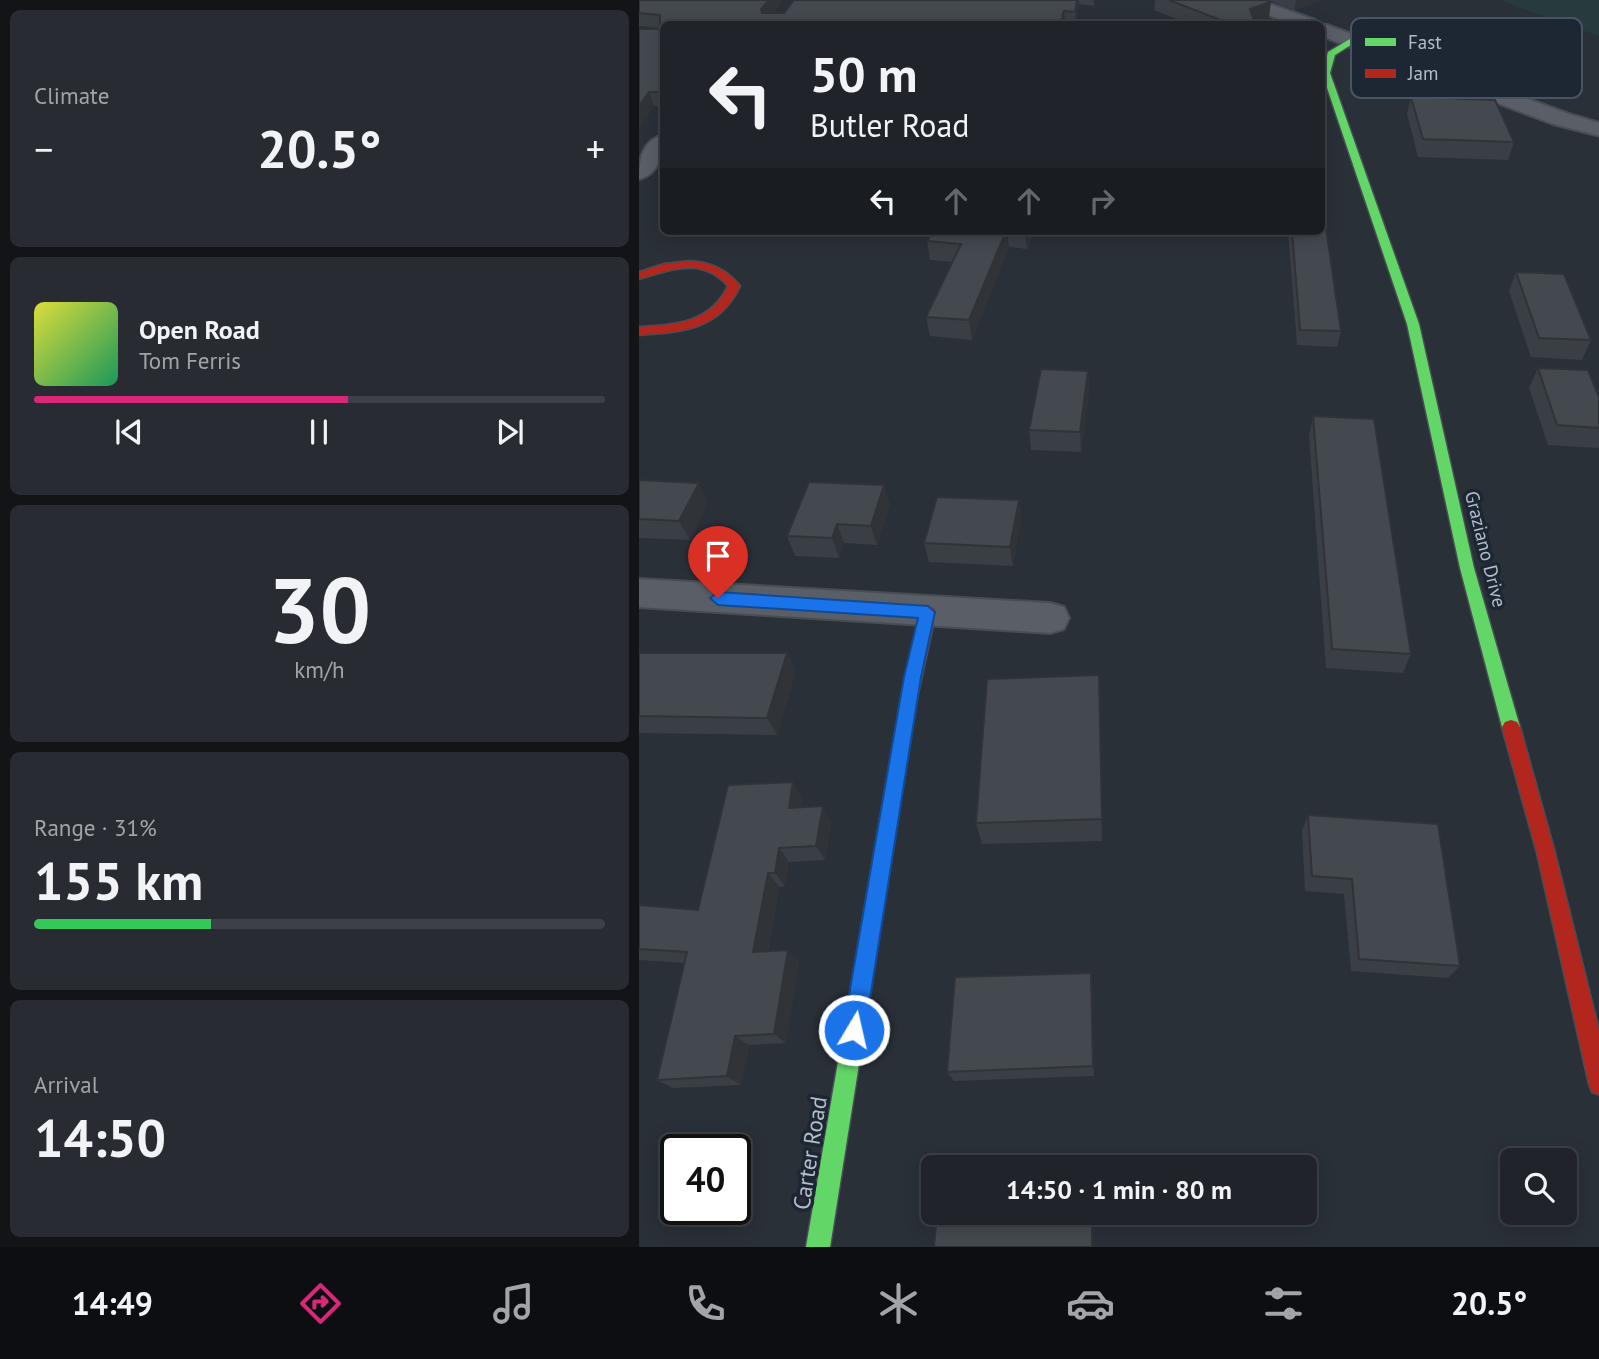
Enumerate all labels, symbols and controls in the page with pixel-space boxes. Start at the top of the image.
legend [1351,18,1582,98]
text: Fast [1408,30,1442,54]
text: 50 m [810,42,917,106]
icon: left [695,49,786,140]
text: Jam [1407,61,1438,85]
text: Climate [34,81,109,110]
text: Butler Road [810,104,970,146]
text: 20.5° [258,115,381,182]
text: − [34,124,53,173]
text: + [586,124,605,173]
icon: left [864,182,902,220]
icon: ahead [937,182,975,220]
icon: ahead [1010,182,1048,220]
icon: right [1083,182,1121,220]
text: Open Road [139,313,260,346]
text: Tom Ferris [139,346,241,375]
icon: previous [110,413,148,451]
icon: pause [300,413,338,451]
icon: next [491,413,529,451]
street label: Graziano Drive [1460,488,1512,610]
pin [688,526,748,598]
icon: arrive [699,537,737,575]
text: 30 [268,550,371,668]
text: km/h [294,655,345,684]
text: Range · 31% [34,813,157,842]
text: 155 km [34,847,203,914]
position arrow [817,993,891,1067]
text: Arrival [34,1070,98,1099]
street label: Carter Road [786,1094,833,1212]
text: 14:50 [34,1104,166,1171]
speed limit sign: 40 [660,1134,751,1225]
map controls [1500,1148,1577,1225]
button: search [1500,1148,1577,1225]
text: 14:50 · 1 min · 80 m [1006,1173,1232,1206]
icon: directions [296,1279,345,1328]
icon: music [489,1279,538,1328]
icon: phone [681,1279,730,1328]
icon: climate [874,1279,923,1328]
icon: car [1066,1279,1115,1328]
icon: filters [1259,1279,1308,1328]
text: 14:49 [72,1282,153,1324]
text: 20.5° [1451,1282,1527,1324]

